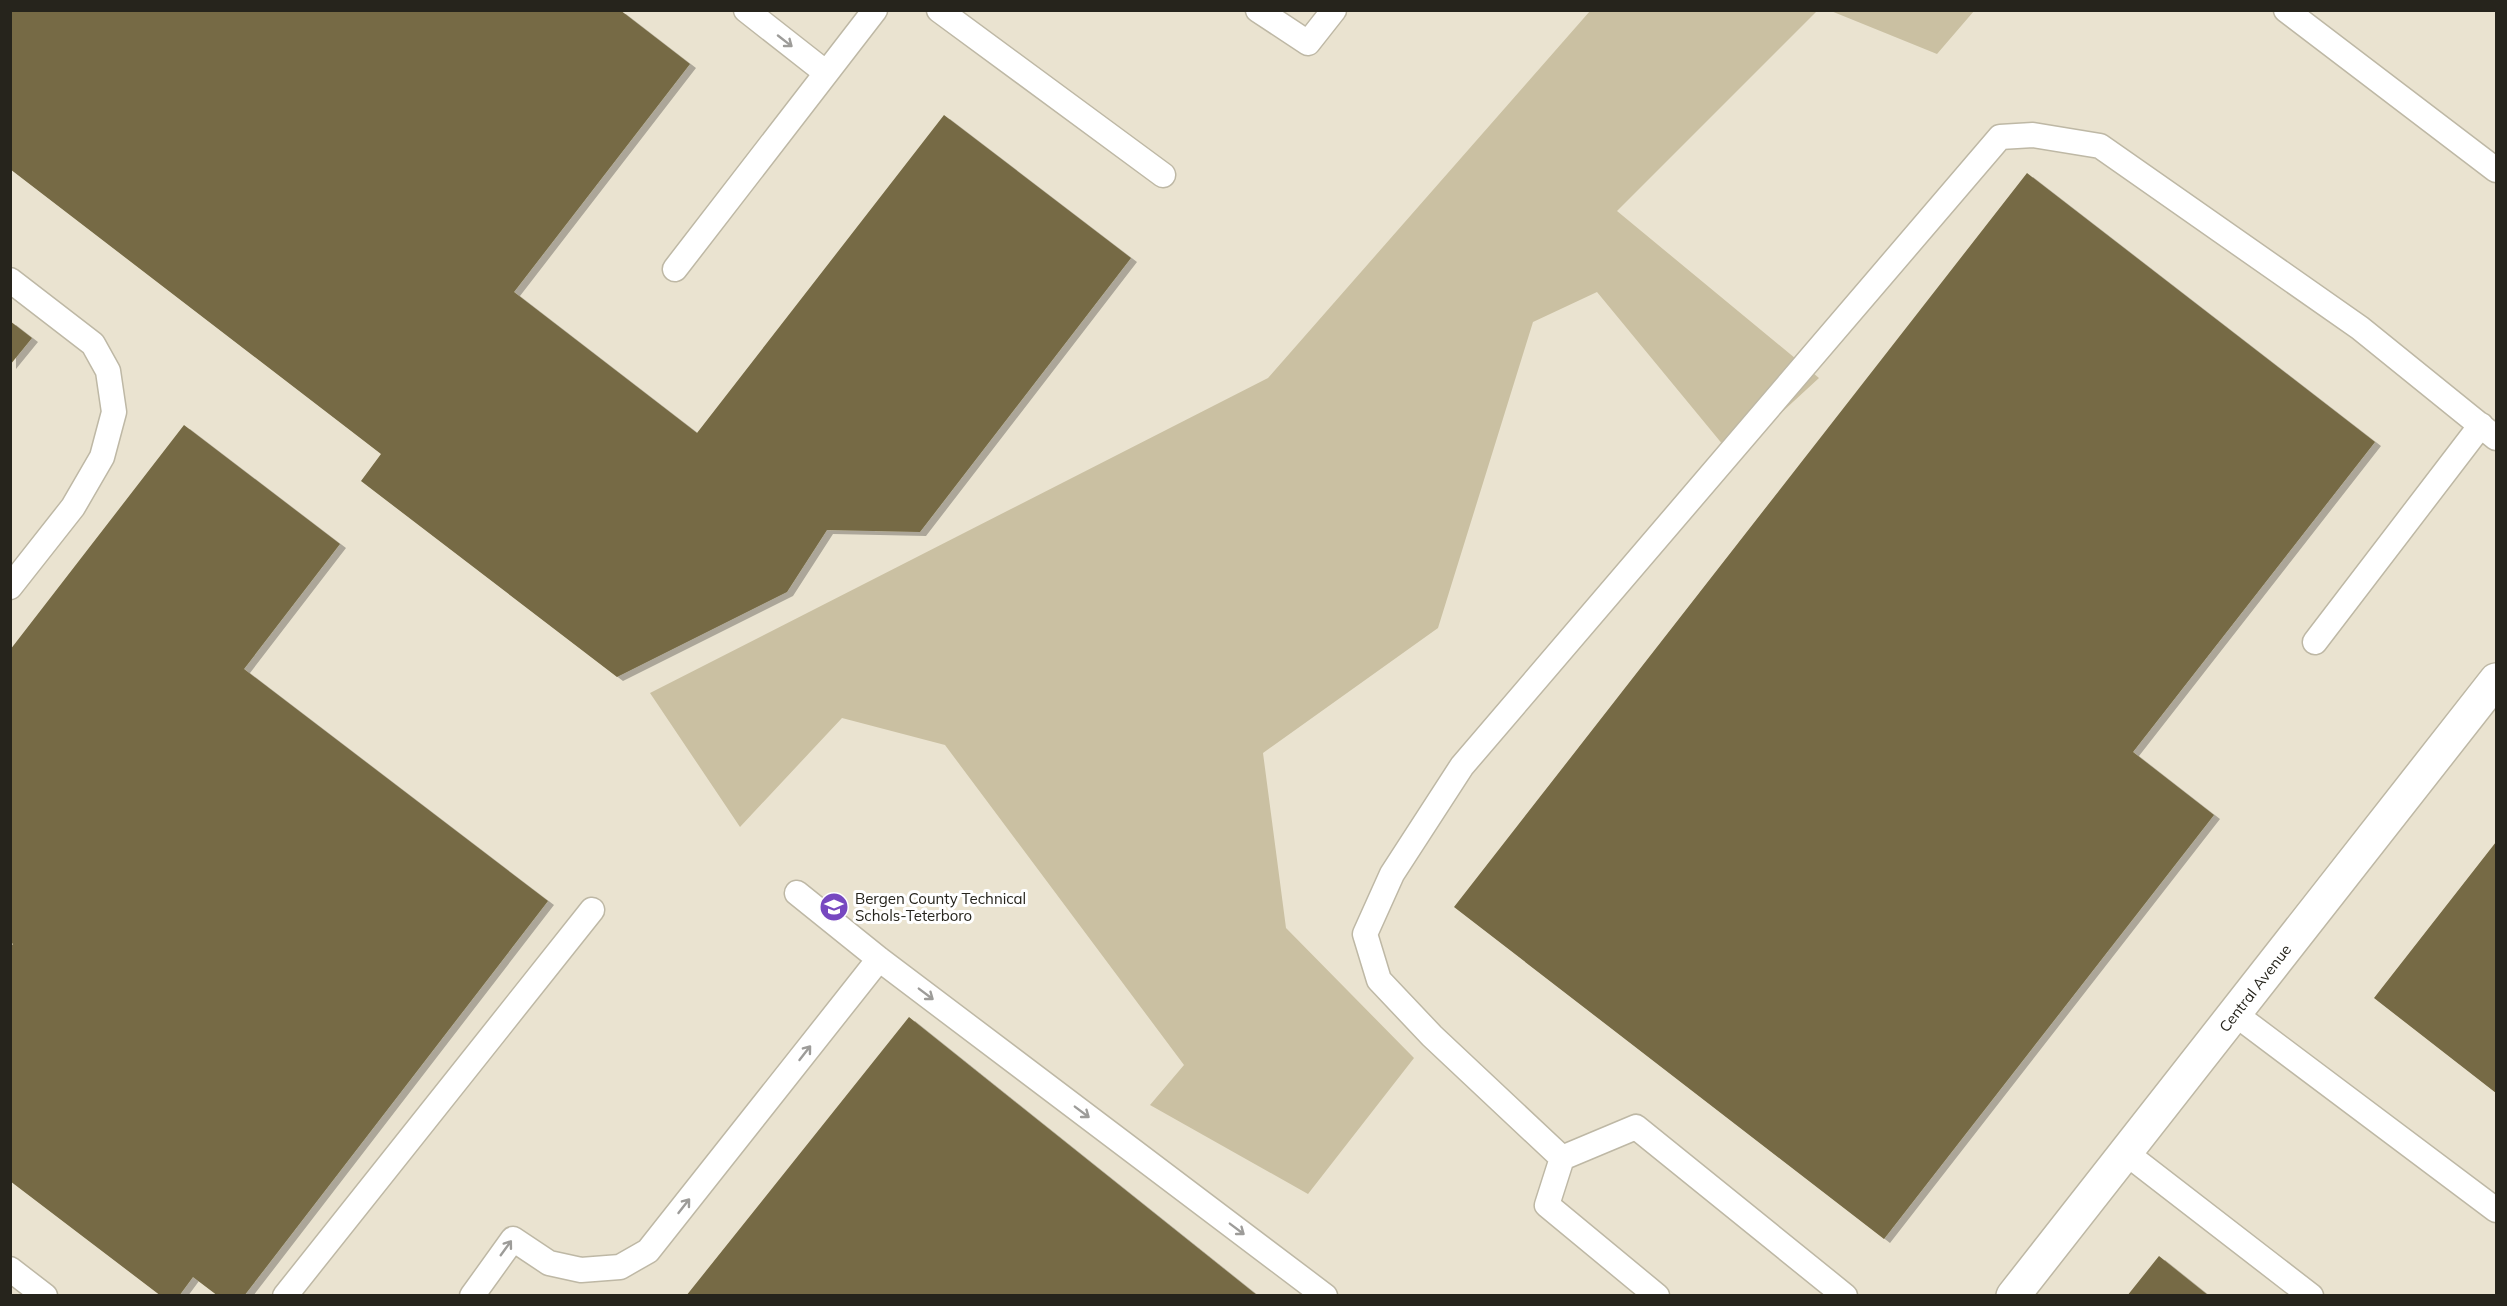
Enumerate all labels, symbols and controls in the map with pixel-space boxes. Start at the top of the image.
one-way arrow [777,35,793,48]
place label: Bergen County Technical Schols-Teterboro [855,889,1026,925]
school or university icon: Bergen County Technical Schols-Teterboro [818,891,850,923]
street label: Central Avenue [2215,940,2295,1036]
one-way arrow [918,988,934,1001]
one-way arrow [799,1045,812,1061]
one-way arrow [1073,1105,1089,1118]
one-way arrow [678,1198,691,1214]
one-way arrow [1229,1223,1245,1236]
one-way arrow [500,1241,513,1257]

